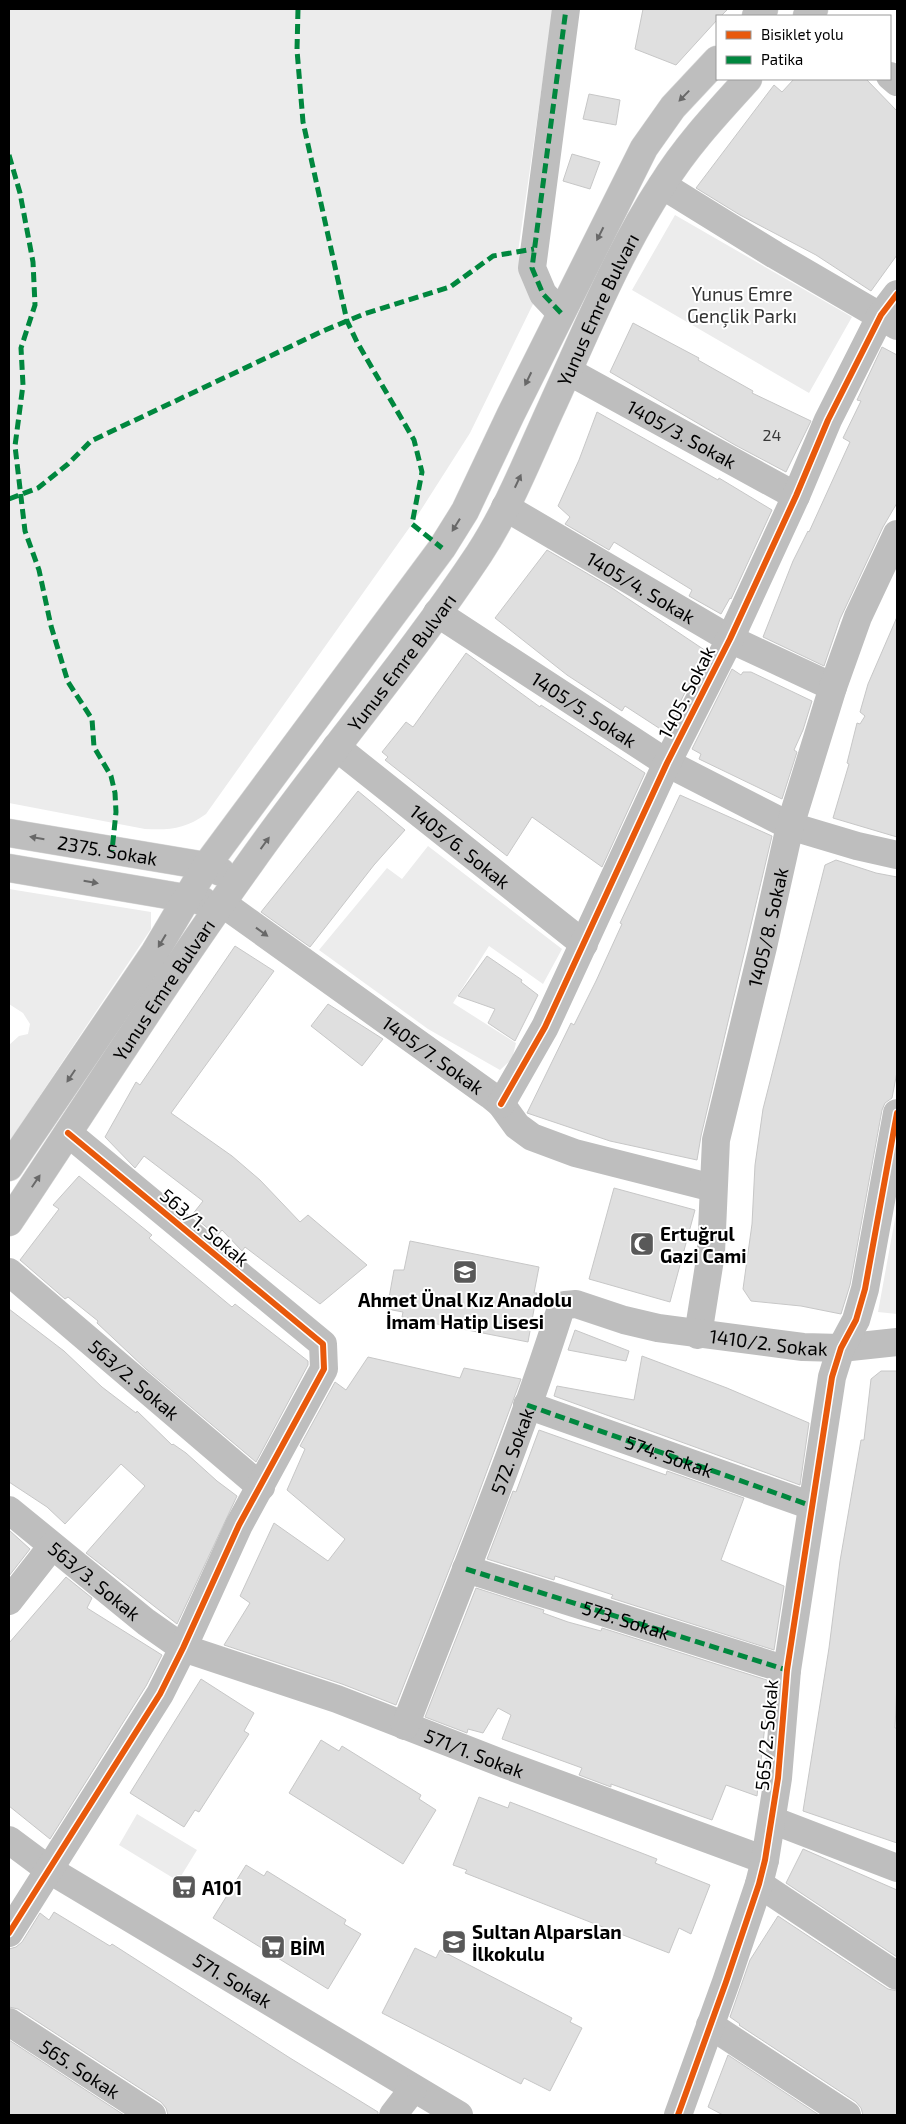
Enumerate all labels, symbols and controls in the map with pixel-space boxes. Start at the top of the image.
legend [716,15,891,80]
text: Bisiklet yolu [761,25,844,43]
text: Patika [761,50,803,68]
one-way arrow [678,89,690,101]
one-way arrow [596,227,604,241]
street label: Yunus Emre Bulvarı [551,229,643,389]
park label: Yunus Emre Gençlik Parkı [687,282,797,328]
one-way arrow [524,372,532,387]
street label: 1405/3. Sokak [623,394,741,473]
house number: 24 [763,425,782,444]
one-way arrow [514,474,522,488]
one-way arrow [452,519,461,532]
street label: 1405/4. Sokak [583,546,700,628]
street label: Yunus Emre Bulvarı [342,589,460,735]
street label: 1405. Sokak [653,642,719,742]
street label: 1405/5. Sokak [528,667,642,752]
street label: 1405/6. Sokak [406,799,515,893]
street label: 2375. Sokak [56,830,160,869]
one-way arrow [29,833,45,841]
one-way arrow [259,837,270,850]
street label: 1405/8. Sokak [742,865,792,989]
one-way arrow [84,879,100,887]
street label: Yunus Emre Bulvarı [107,914,219,1065]
one-way arrow [255,927,269,937]
one-way arrow [157,934,166,947]
street label: 1405/7. Sokak [378,1010,489,1099]
one-way arrow [66,1069,76,1082]
one-way arrow [31,1174,41,1188]
street label: 563/1. Sokak [156,1183,254,1271]
place label: Ertuğrul Gazi Cami [660,1222,746,1267]
mosque icon: Ertuğrul Gazi Cami [629,1231,655,1257]
school or university icon: Ahmet Ünal Kız Anadolu İmam Hatip Lisesi [452,1259,478,1285]
place label: Ahmet Ünal Kız Anadolu İmam Hatip Lisesi [358,1288,572,1333]
street label: 1410/2. Sokak [708,1323,828,1359]
street label: 563/2. Sokak [84,1334,185,1424]
street label: 572. Sokak [485,1404,538,1497]
street label: 574. Sokak [622,1429,717,1482]
street label: 563/3. Sokak [44,1536,146,1625]
street label: 573. Sokak [580,1595,673,1644]
street label: 565/2. Sokak [750,1678,782,1792]
street label: 571/1. Sokak [422,1723,528,1782]
supermarket icon: A101 [171,1874,197,1900]
place label: A101 [202,1876,242,1899]
place label: Sultan Alparslan İlkokulu [472,1920,622,1965]
school or university icon: Sultan Alparslan İlkokulu [441,1929,467,1955]
supermarket icon: BİM [260,1934,286,1960]
place label: BİM [290,1936,325,1959]
street label: 571. Sokak [189,1947,276,2012]
street label: 565. Sokak [36,2034,125,2103]

